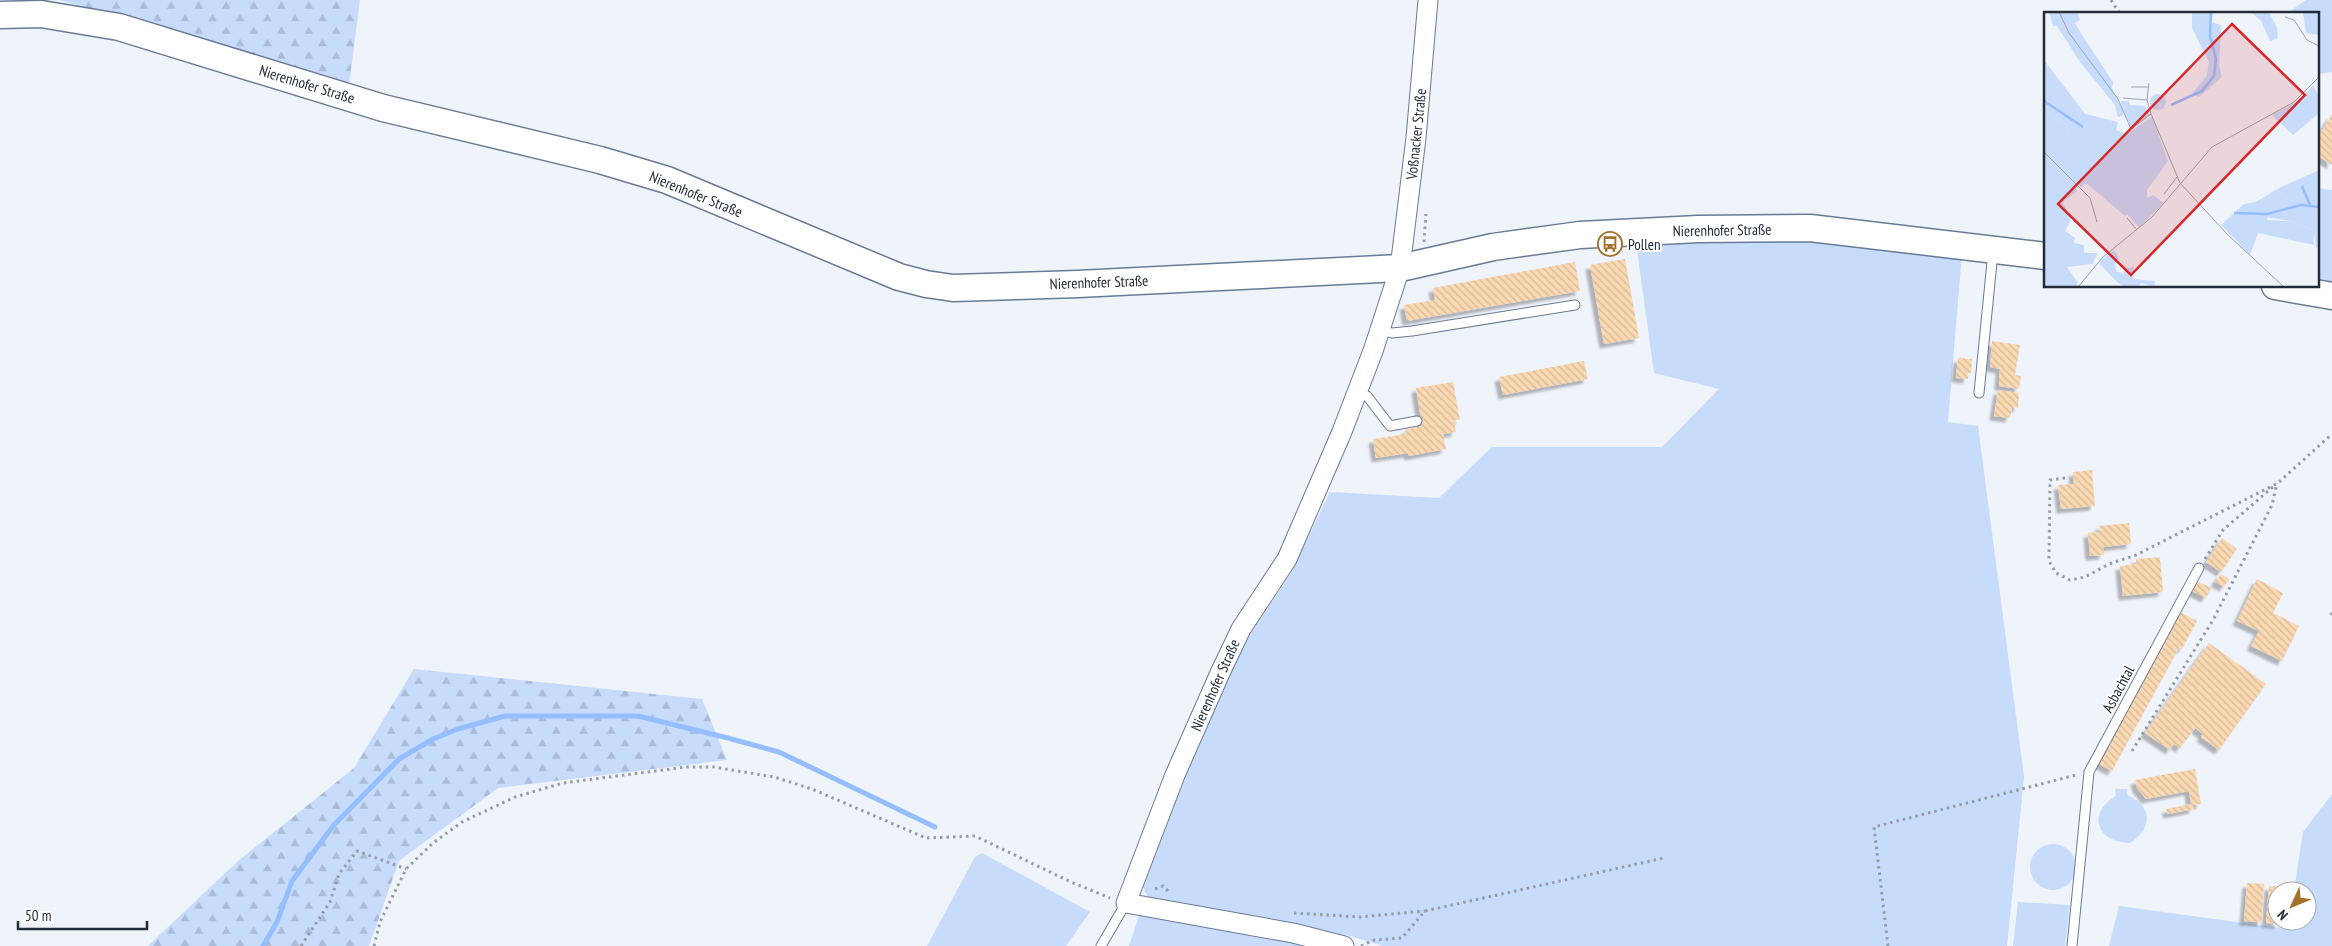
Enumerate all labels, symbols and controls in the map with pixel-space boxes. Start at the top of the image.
inset map [2044,12,2320,288]
street label: Nierenhofer Straße [257,60,357,108]
street label: Voßnacker Straße [1402,88,1430,181]
street label: Nierenhofer Straße [647,167,745,221]
street label: Nierenhofer Straße [1672,220,1772,240]
bus stop icon: Pollen [1597,231,1623,257]
place label: Pollen [1628,235,1661,254]
street label: Nierenhofer Straße [1049,271,1149,293]
street label: Nierenhofer Straße [1186,636,1244,734]
street label: Asbachtal [2098,662,2138,716]
north arrow [2267,881,2317,931]
scale bar [18,898,146,930]
text: 50 m [25,906,51,925]
text: N [2274,906,2292,924]

